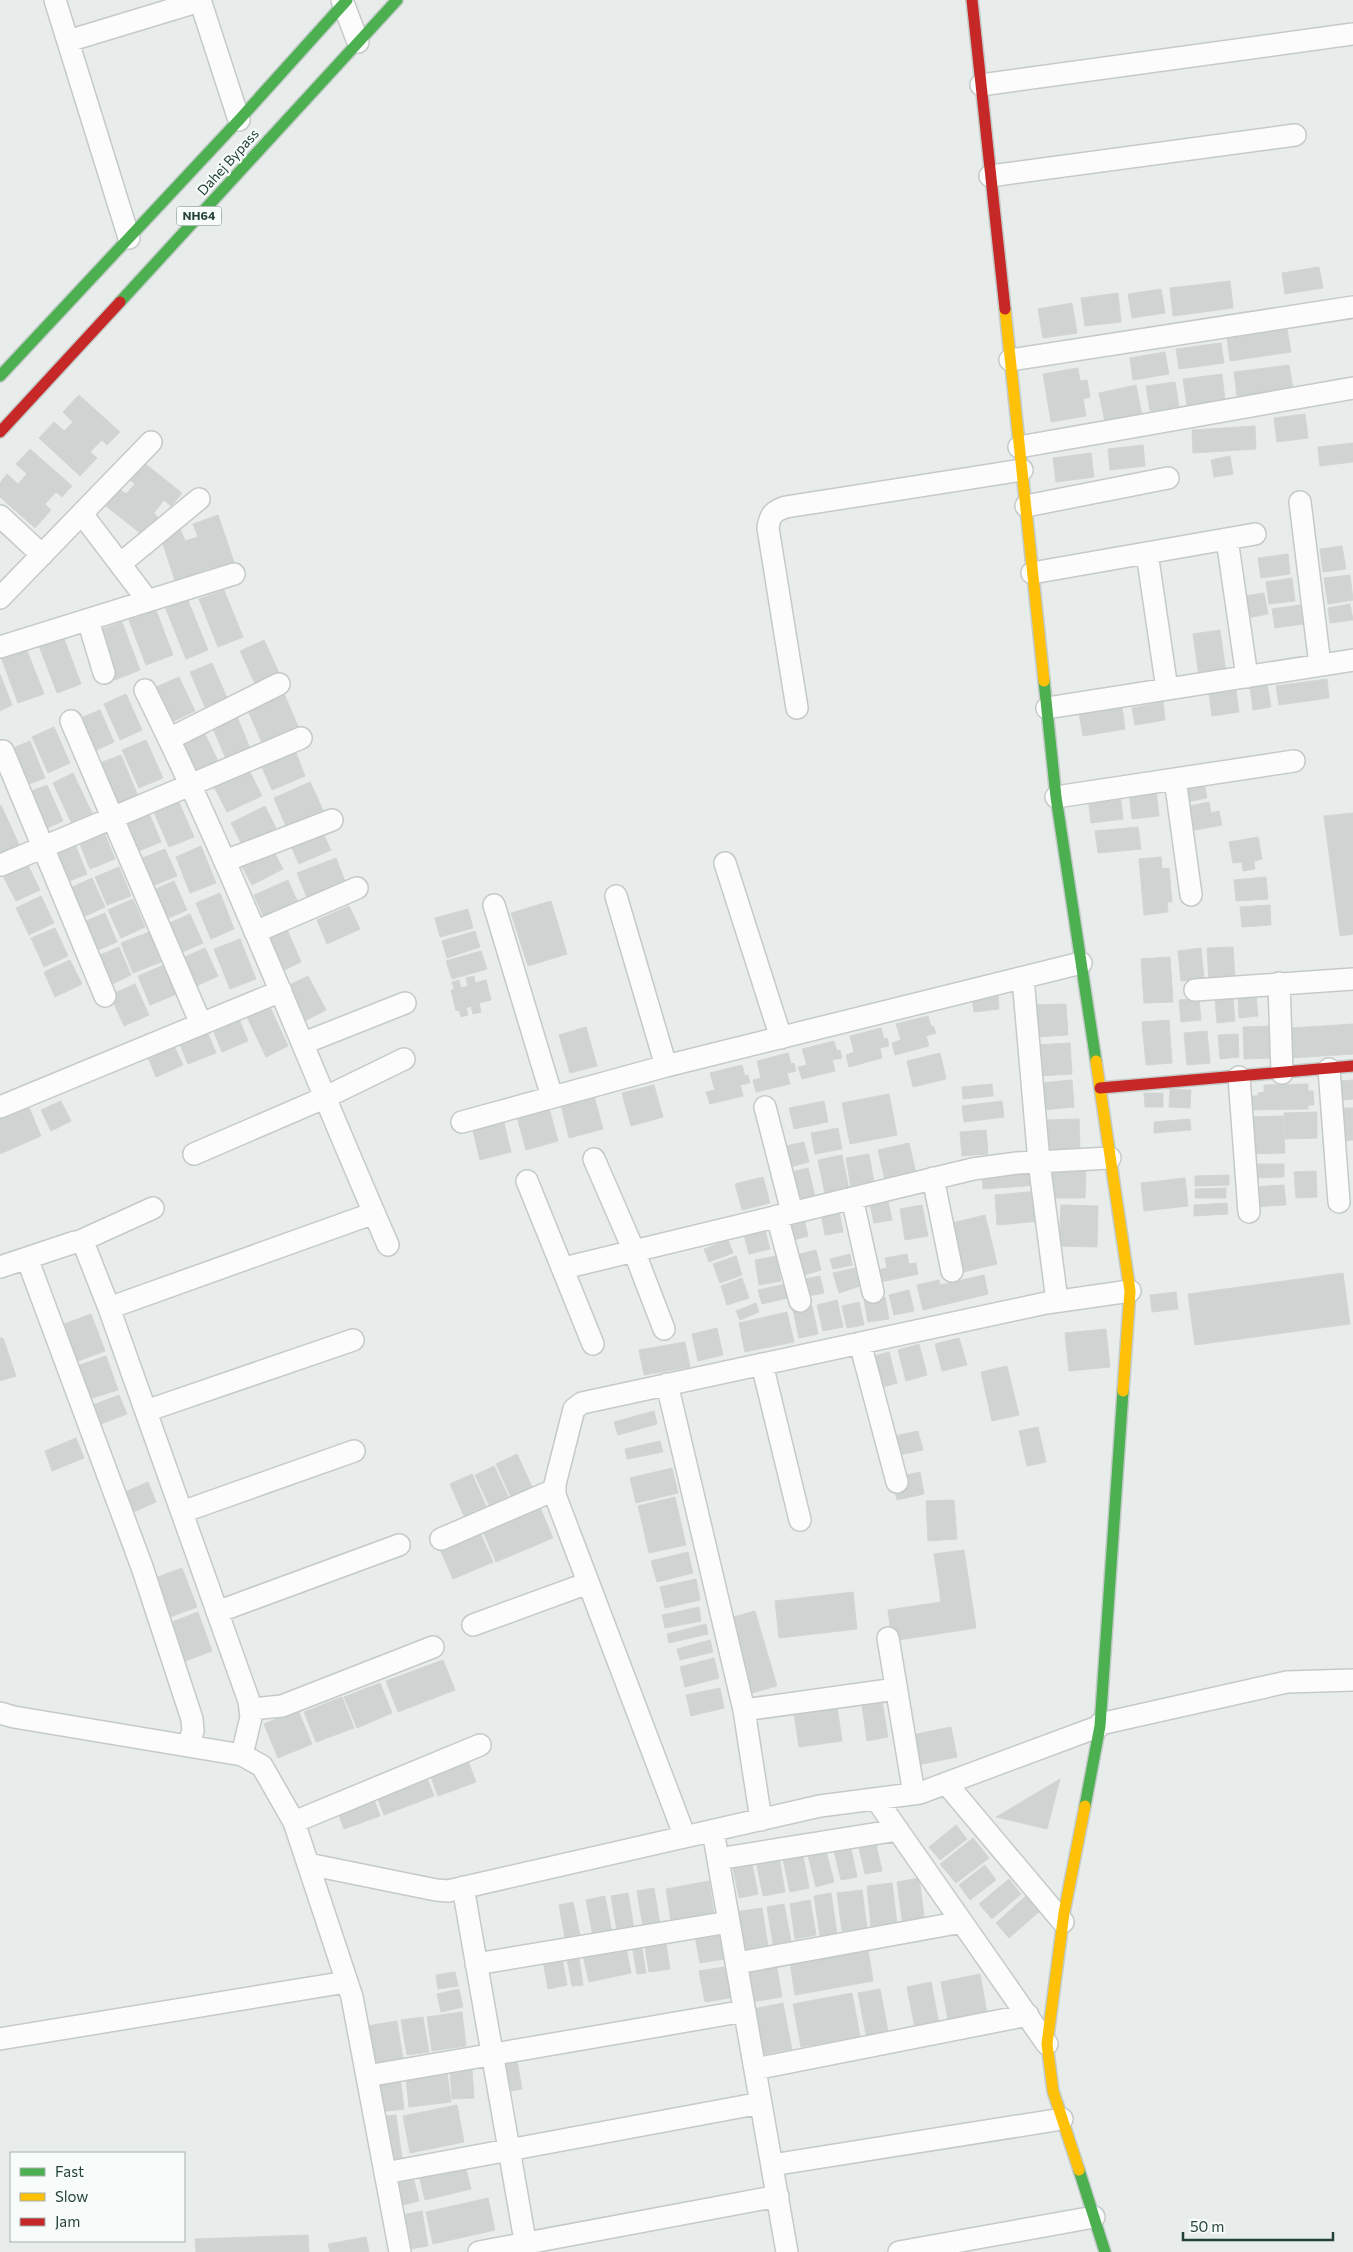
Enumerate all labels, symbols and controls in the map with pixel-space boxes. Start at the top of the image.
street label: Dahej Bypass [193,125,262,199]
road number: NH64 [176,207,222,226]
legend [10,2152,185,2242]
text: Fast [55,2162,84,2180]
text: Slow [55,2187,88,2205]
scale bar [1183,2210,1333,2242]
text: Jam [55,2212,80,2230]
text: 50 m [1190,2217,1224,2235]

